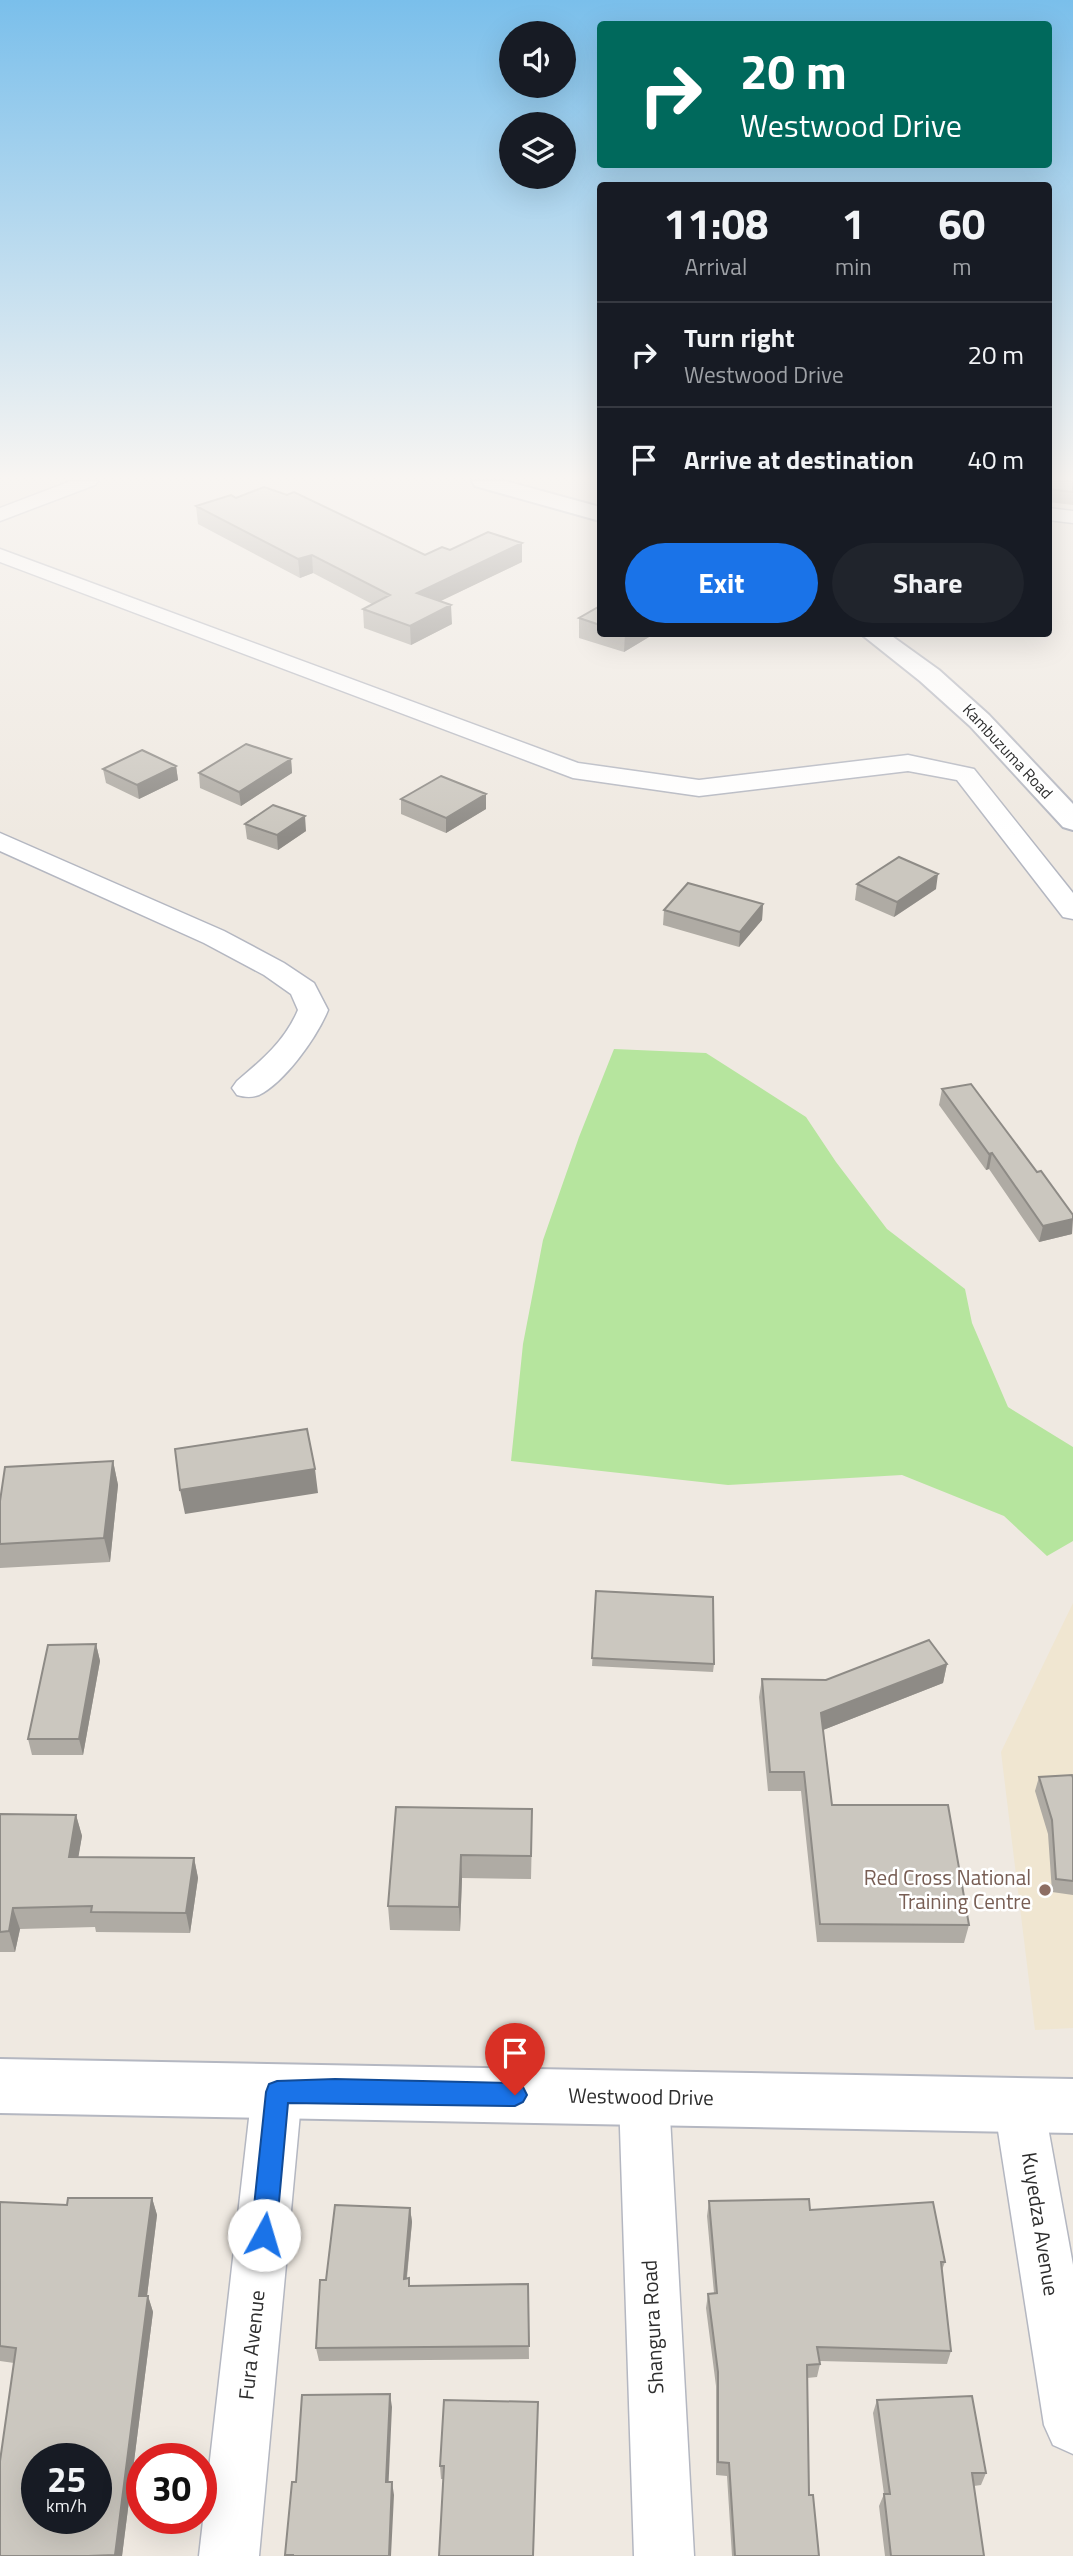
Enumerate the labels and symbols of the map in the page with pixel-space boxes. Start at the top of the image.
street label: Kambuzuma Road [957,698,1059,804]
place label: Red Cross National Training Centre [864,1861,1031,1917]
marker: Red Cross National Training Centre [1037,1882,1053,1898]
pin [485,2023,545,2095]
street label: Westwood Drive [568,2079,714,2113]
street label: Kuyedza Avenue [1014,2150,1068,2298]
position arrow [227,2198,301,2272]
street label: Shangura Road [633,2259,671,2395]
street label: Fura Avenue [229,2289,273,2401]
speed limit sign: 30 [126,2443,217,2534]

